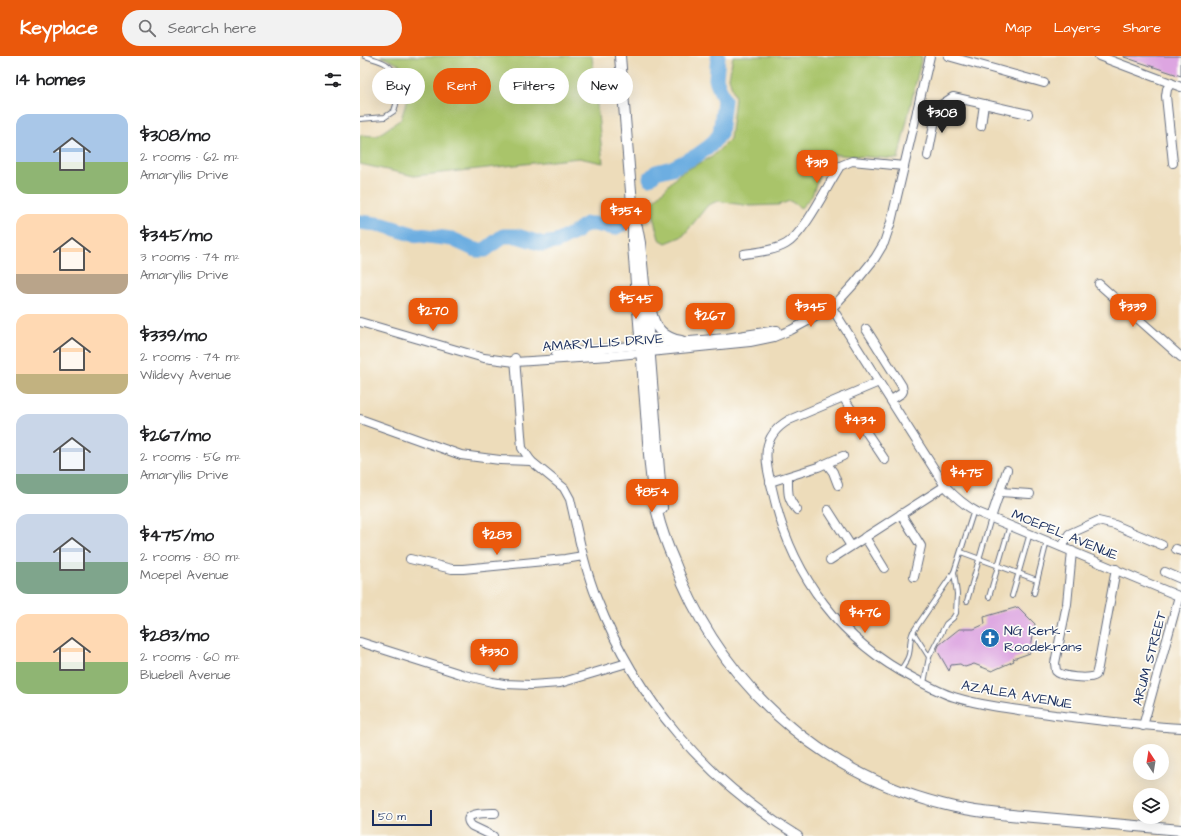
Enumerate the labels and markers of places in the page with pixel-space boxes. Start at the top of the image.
pin: $308 [918,100,966,134]
pin: $319 [793,150,841,184]
pin: $354 [602,198,650,232]
pin: $545 [612,286,660,320]
pin: $345 [787,294,835,328]
pin: $339 [1109,294,1157,328]
pin: $270 [409,298,457,332]
pin: $267 [686,303,734,337]
pin: $434 [836,407,884,441]
pin: $475 [943,460,991,494]
pin: $854 [628,479,676,513]
pin: $283 [473,522,521,556]
pin: $476 [841,600,889,634]
place label: NG Kerk - Roodekrans [1004,621,1082,657]
church icon: NG Kerk - Roodekrans [979,627,1001,649]
pin: $330 [470,639,518,673]

